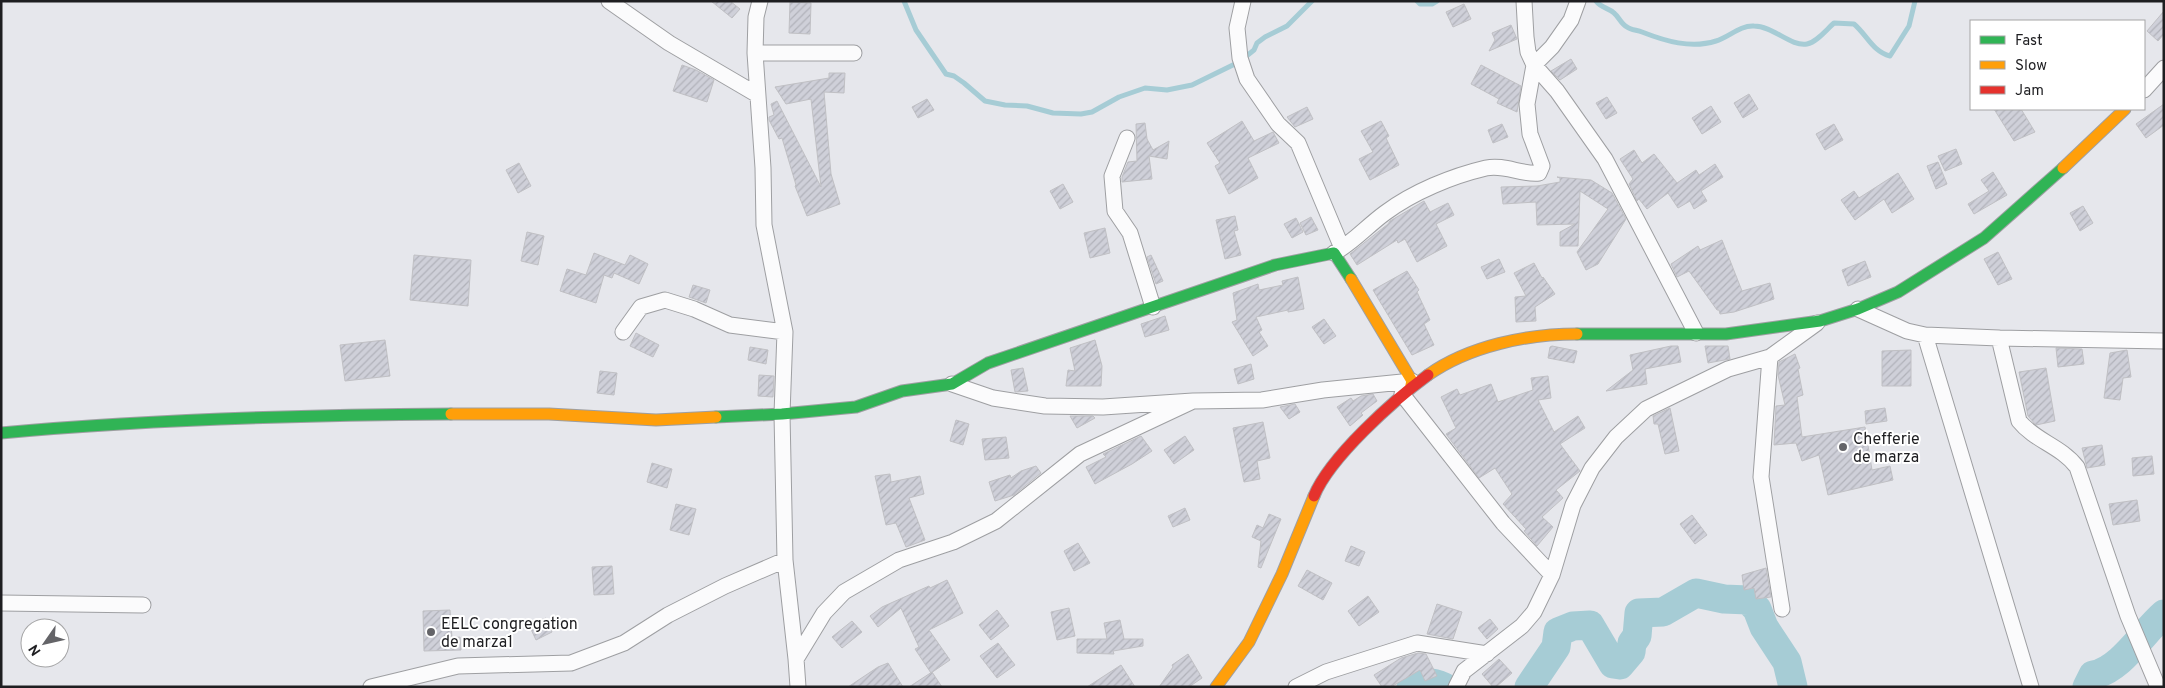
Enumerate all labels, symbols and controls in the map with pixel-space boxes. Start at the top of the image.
legend [1970,20,2145,110]
text: Fast [2015,32,2043,51]
text: Slow [2015,57,2047,76]
text: Jam [2015,82,2044,101]
place label: Chefferie de marza [1853,430,1920,468]
marker: Chefferie de marza [1837,441,1849,453]
place label: EELC congregation de marza1 [441,615,578,653]
north arrow [20,618,70,668]
marker: EELC congregation de marza1 [425,626,437,638]
text: N [26,641,45,658]

